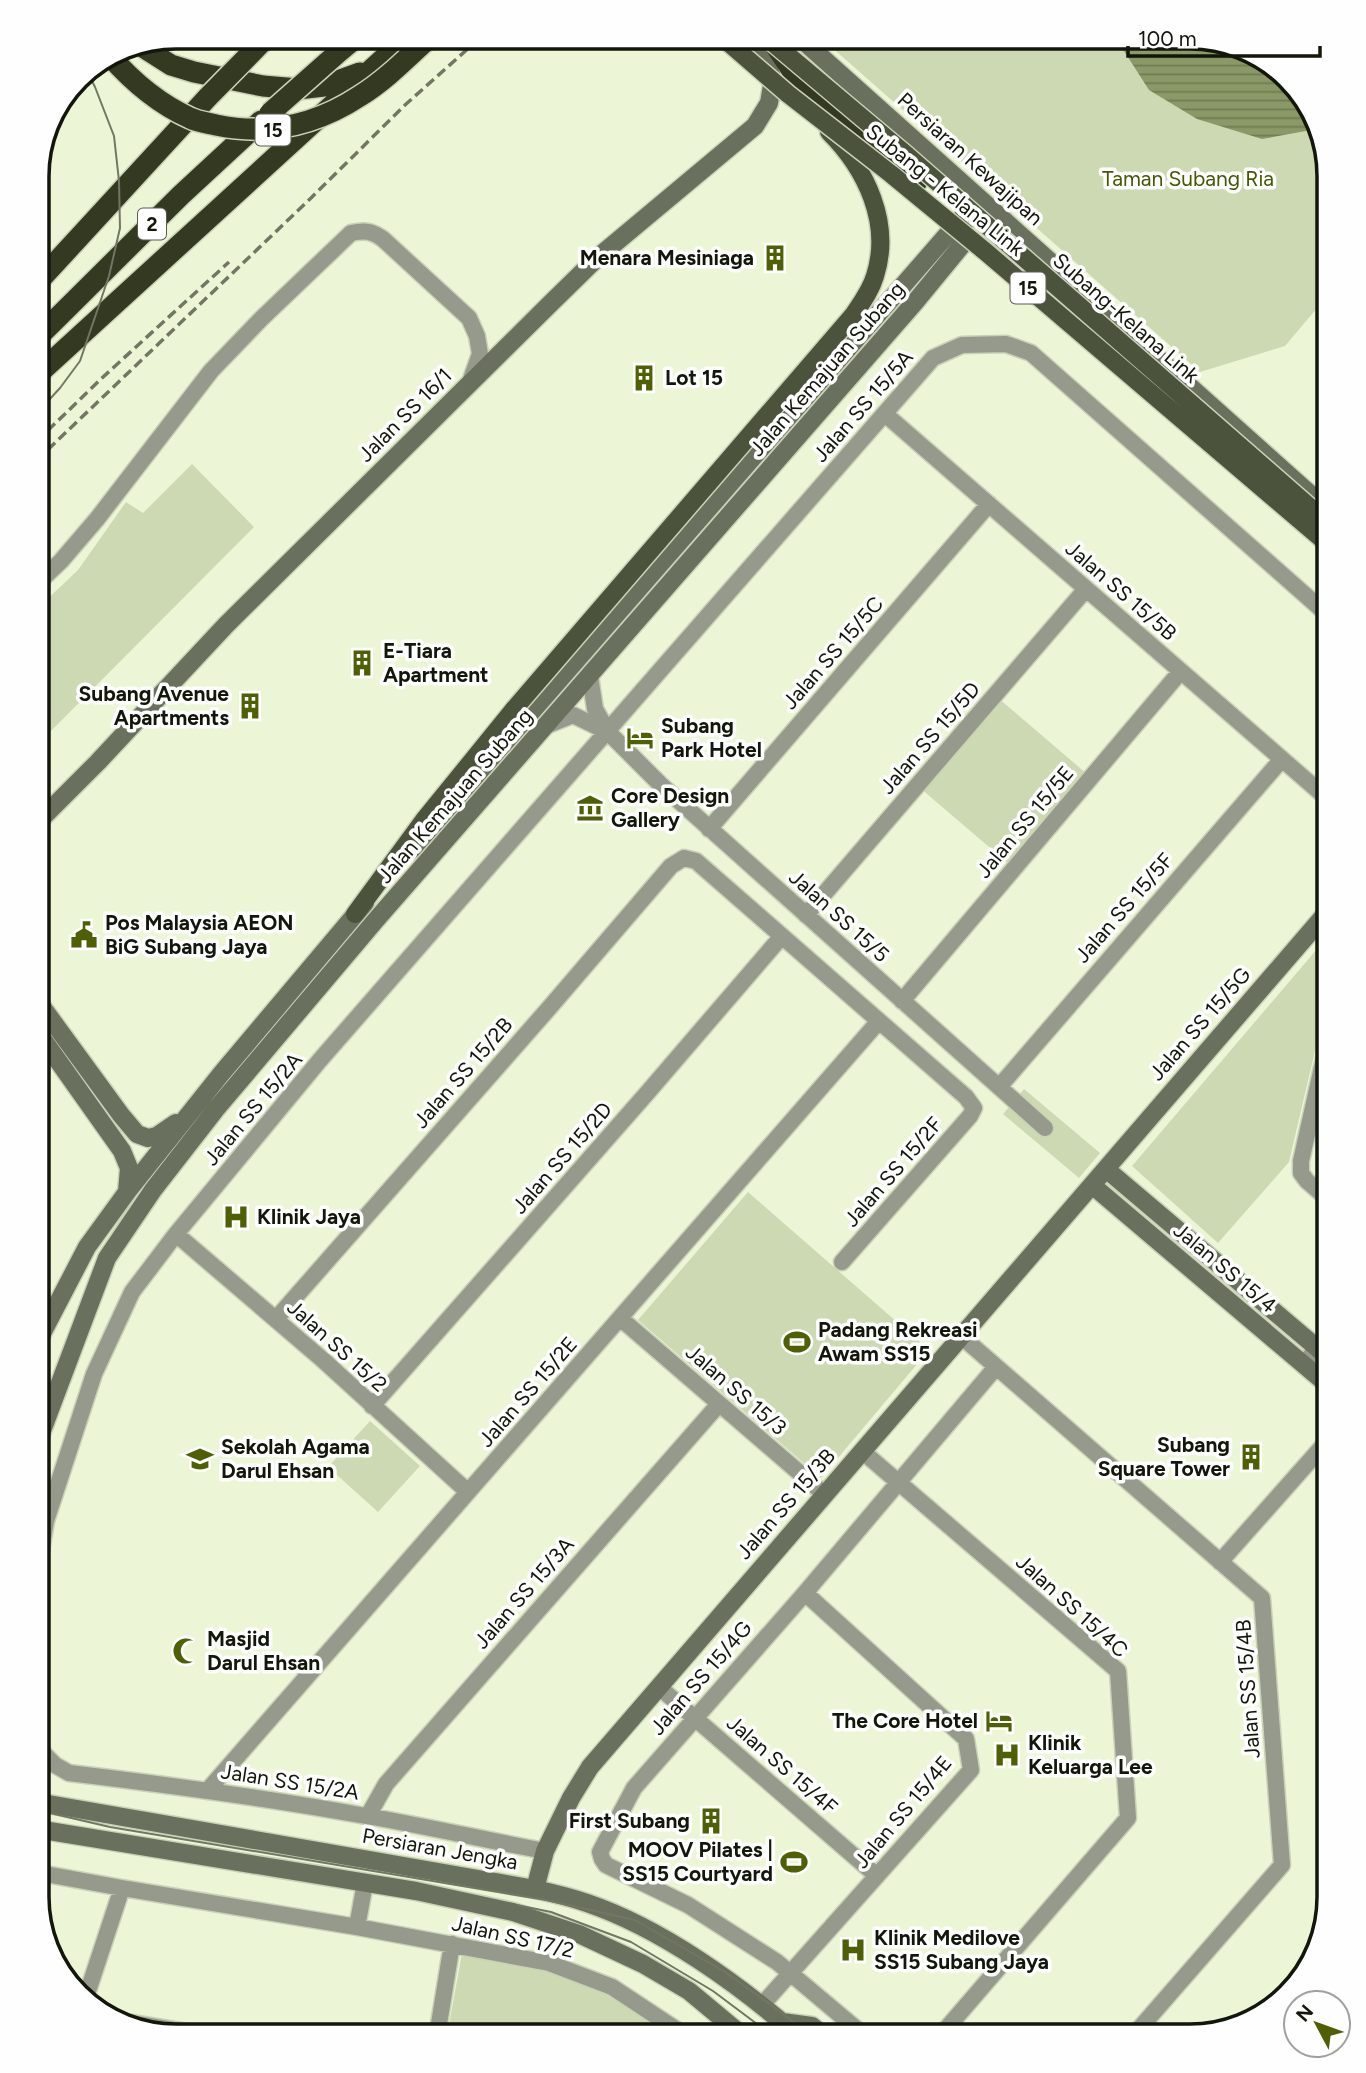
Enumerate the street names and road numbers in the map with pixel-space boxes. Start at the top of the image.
street label: Persiaran Kewajipan [893,87,1048,230]
road number: 15 [256,114,290,146]
street label: Subang - Kelana Link [861,118,1030,261]
road number: 2 [138,208,166,240]
street label: Subang-Kelana Link [1048,247,1205,388]
road number: 15 [1010,272,1046,304]
street label: Jalan Kemajuan Subang [744,276,909,461]
street label: Jalan SS 15/5A [807,345,918,467]
street label: Jalan SS 16/1 [353,363,457,467]
street label: Jalan SS 15/5B [1061,536,1182,646]
street label: Jalan SS 15/5C [777,591,888,714]
street label: Jalan SS 15/5D [874,677,985,799]
street label: Jalan Kemajuan Subang [372,703,537,888]
street label: Jalan SS 15/5E [971,761,1079,883]
street label: Jalan SS 15/5F [1069,848,1178,968]
street label: Jalan SS 15/5 [784,864,894,967]
street label: Jalan SS 15/5G [1144,962,1256,1085]
street label: Jalan SS 15/2B [408,1012,517,1133]
street label: Jalan SS 15/2A [198,1047,307,1170]
street label: Jalan SS 15/2D [506,1097,617,1219]
street label: Jalan SS 15/2F [838,1112,947,1231]
street label: Jalan SS 15/4 [1169,1217,1282,1318]
street label: Jalan SS 15/2 [282,1294,392,1397]
street label: Jalan SS 15/2E [473,1331,582,1452]
street label: Jalan SS 15/3 [681,1339,792,1440]
street label: Jalan SS 15/3B [731,1443,840,1564]
street label: Jalan SS 15/3A [468,1532,579,1653]
street label: Jalan SS 15/4C [1011,1549,1133,1662]
street label: Jalan SS 15/4G [644,1616,757,1740]
street label: Jalan SS 15/4B [1230,1619,1265,1760]
street label: Jalan SS 15/4F [722,1710,843,1819]
street label: Jalan SS 15/4E [848,1750,957,1873]
street label: Jalan SS 15/2A [219,1758,361,1805]
street label: Persiaran Jengka [360,1823,520,1875]
street label: Jalan SS 17/2 [450,1910,577,1963]

